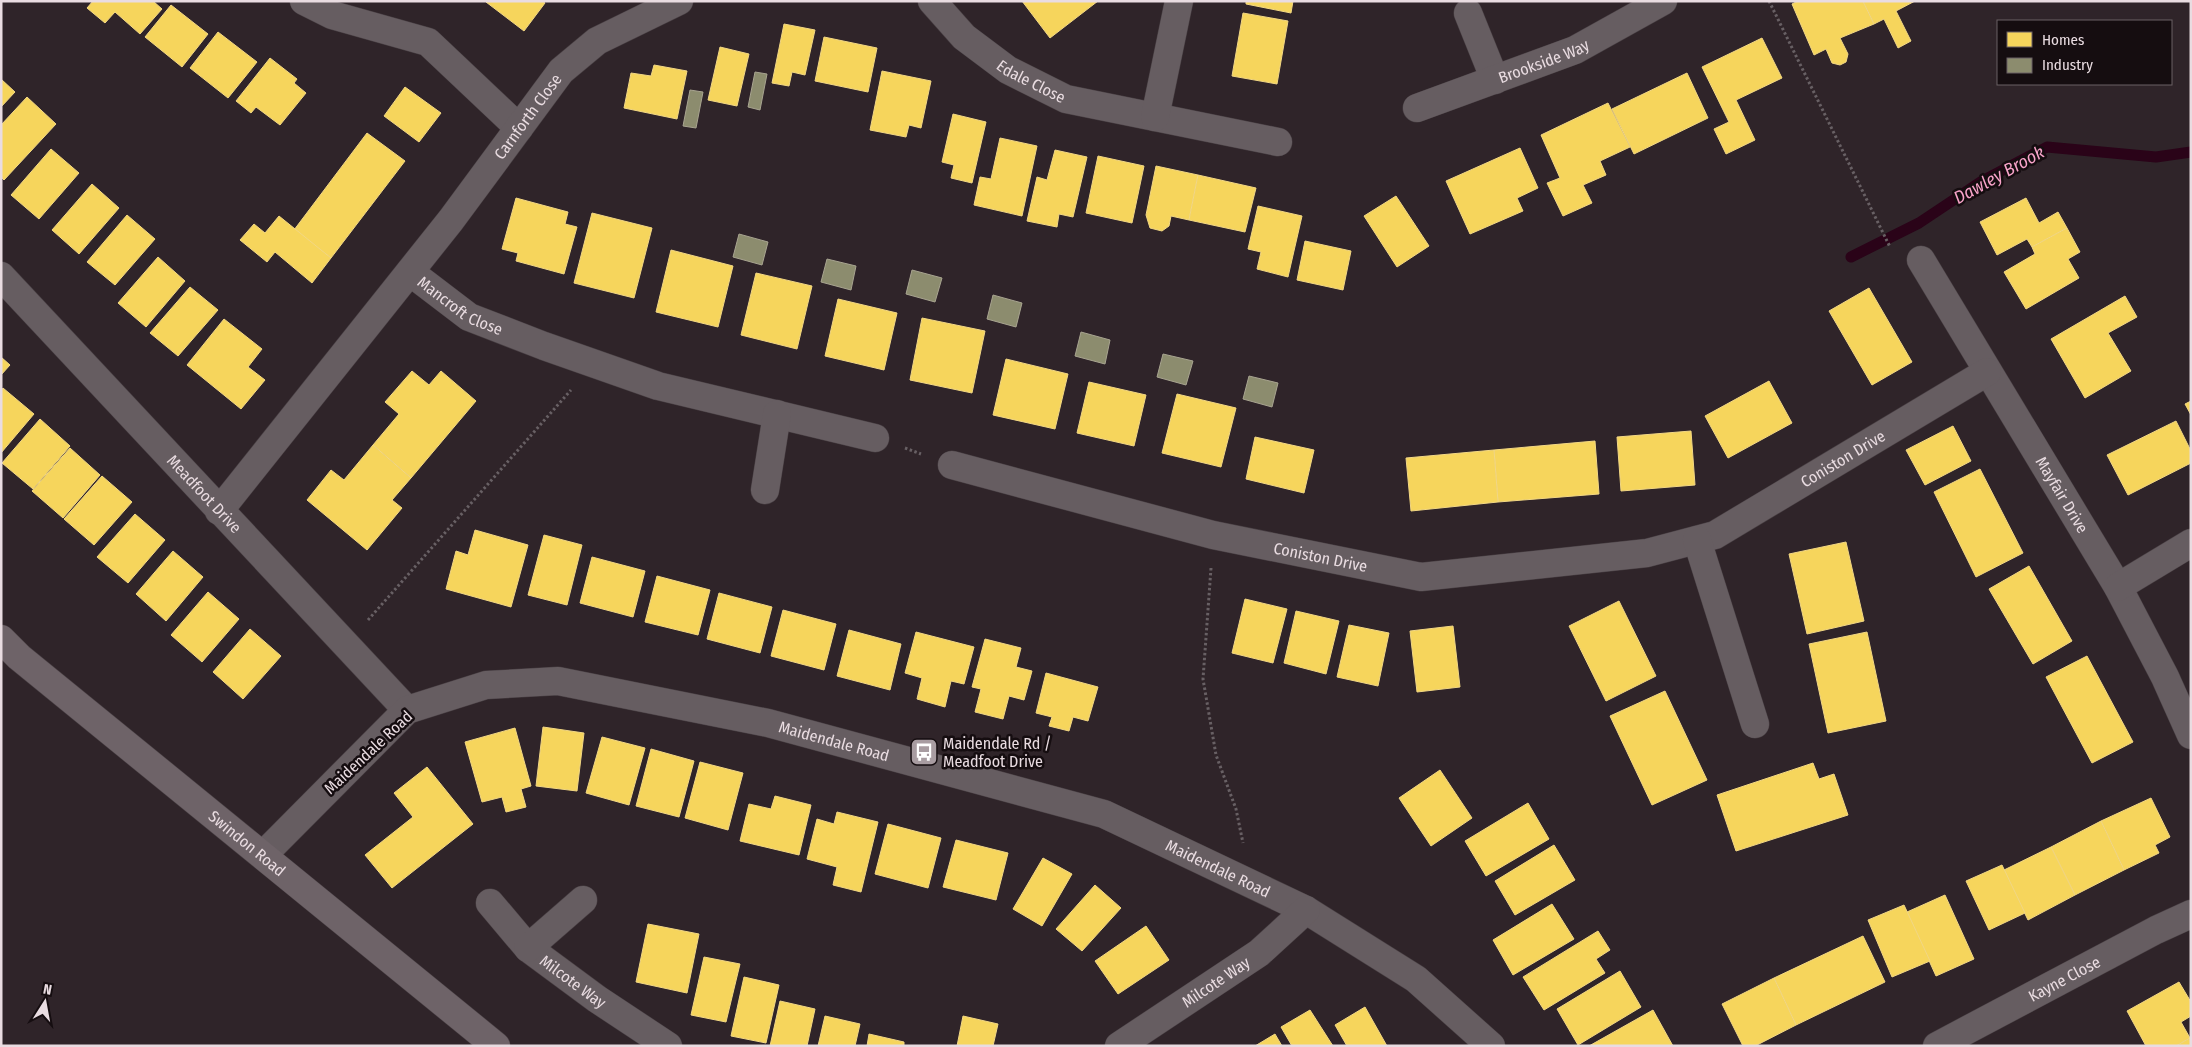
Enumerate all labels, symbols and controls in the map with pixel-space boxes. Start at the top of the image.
legend [1997,20,2172,85]
text: Homes [2042,31,2084,49]
street label: Brookside Way [1496,35,1593,87]
street label: Edale Close [993,56,1069,107]
text: Industry [2042,56,2093,74]
street label: Carnforth Close [490,70,566,163]
water label: Dawley Brook [1950,141,2048,209]
street label: Mancroft Close [414,272,505,339]
street label: Coniston Drive [1797,426,1889,491]
street label: Meadfoot Drive [163,451,245,537]
street label: Mayfair Drive [2032,453,2092,537]
street label: Coniston Drive [1272,538,1369,576]
street label: Maidendale Road [320,707,416,798]
street label: Maidendale Road [777,717,891,765]
place label: Maidendale Rd / Meadfoot Drive [943,734,1052,771]
bus stop icon: Maidendale Rd / Meadfoot Drive [909,737,939,767]
street label: Swindon Road [205,807,289,880]
street label: Maidendale Road [1163,836,1273,902]
street label: Milcote Way [536,951,610,1013]
street label: Milcote Way [1178,952,1254,1012]
street label: Kayne Close [2025,952,2104,1006]
north arrow [20,977,70,1027]
text: N [42,981,53,999]

